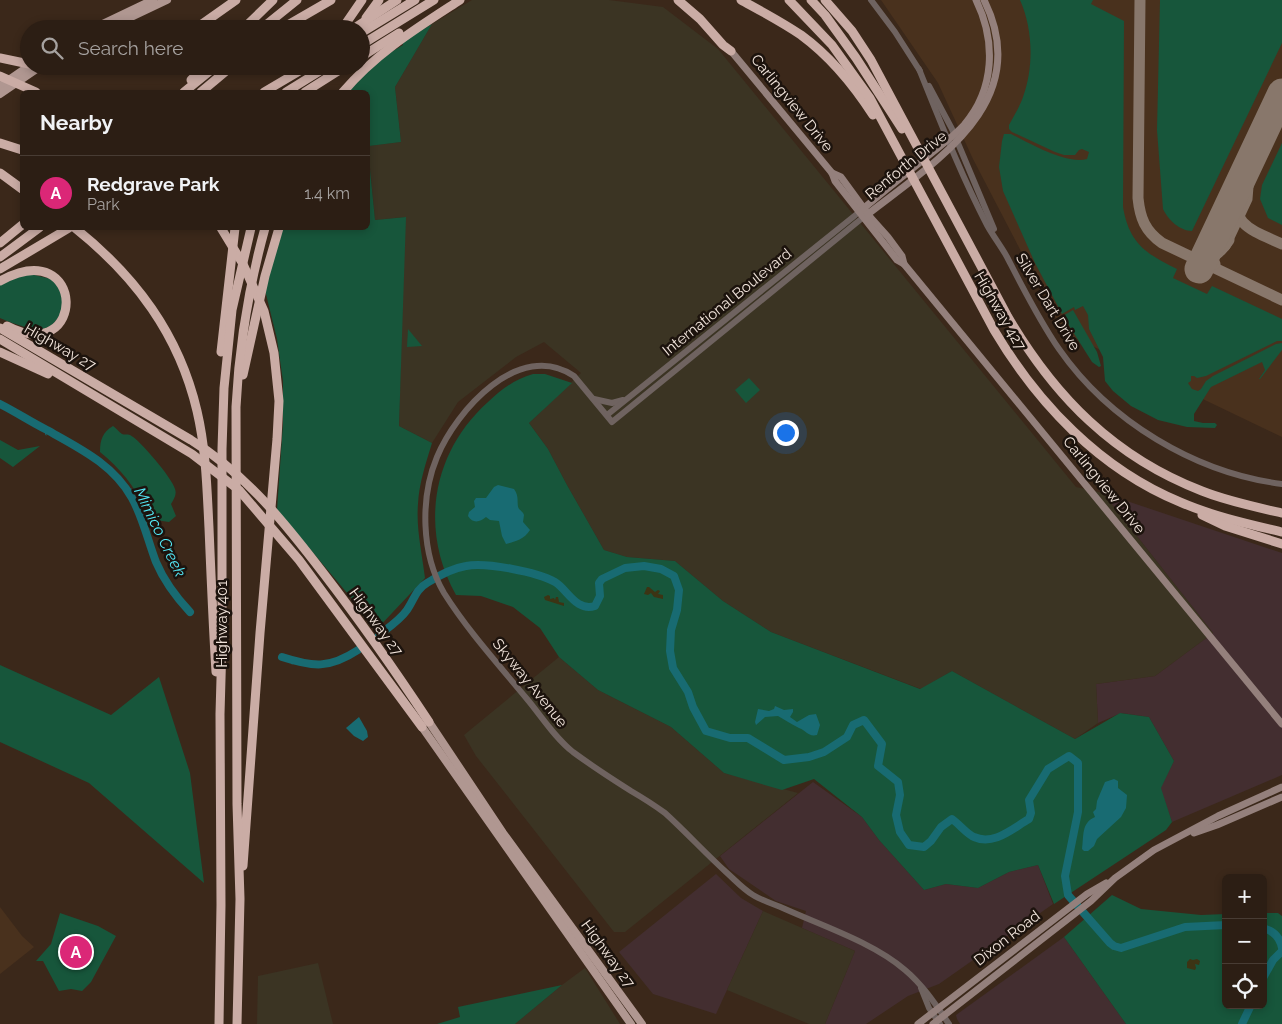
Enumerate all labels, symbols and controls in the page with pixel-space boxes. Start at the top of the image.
search box [20,20,370,75]
icon: search [38,34,66,62]
text: Search here [78,37,184,59]
street label: Carlingview Drive [747,51,837,156]
text: Nearby [40,110,113,135]
street label: Renforth Drive [862,127,950,203]
text: Redgrave Park [87,173,219,195]
text: A [51,184,61,203]
text: 1.4 km [304,184,350,203]
text: Park [87,195,120,214]
street label: International Boulevard [659,244,795,360]
street label: Silver Dart Drive [1012,250,1084,354]
street label: Highway 427 [970,269,1030,353]
street label: Highway 27 [21,319,99,375]
your location [773,420,799,446]
street label: Carlingview Drive [1059,433,1149,538]
water label: Mimico Creek [130,484,190,580]
street label: Highway 401 [213,580,231,668]
street label: Highway 27 [345,585,407,659]
street label: Skyway Avenue [489,635,571,731]
map controls [1222,874,1267,1009]
button: + [1222,874,1267,919]
street label: Dixon Road [970,907,1044,969]
street label: Highway 27 [577,917,639,991]
button: − [1222,919,1267,964]
pin: A [60,933,92,971]
button: locate [1222,964,1267,1009]

